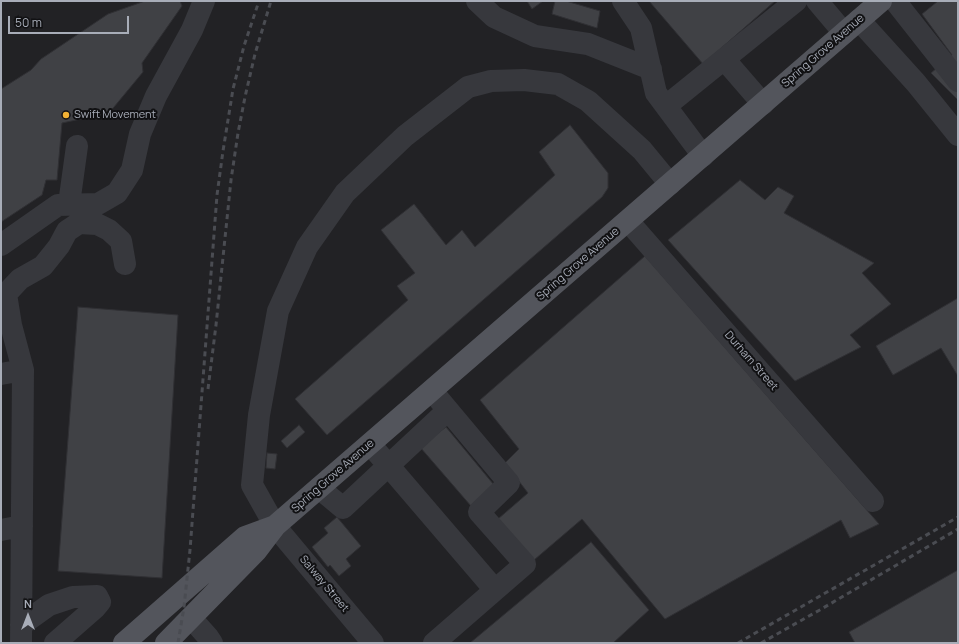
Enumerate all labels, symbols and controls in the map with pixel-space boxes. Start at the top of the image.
scale bar [10,8,131,34]
street label: Spring Grove Avenue [779,12,867,90]
text: 50 m [15,14,42,31]
place label: Swift Movement [74,108,156,122]
marker: Swift Movement [61,110,71,120]
street label: Spring Grove Avenue [534,225,622,303]
street label: Durham Street [722,329,780,393]
street label: Spring Grove Avenue [289,437,377,515]
street label: Salway Street [297,553,351,615]
north arrow [8,596,48,636]
text: N [24,596,32,611]

